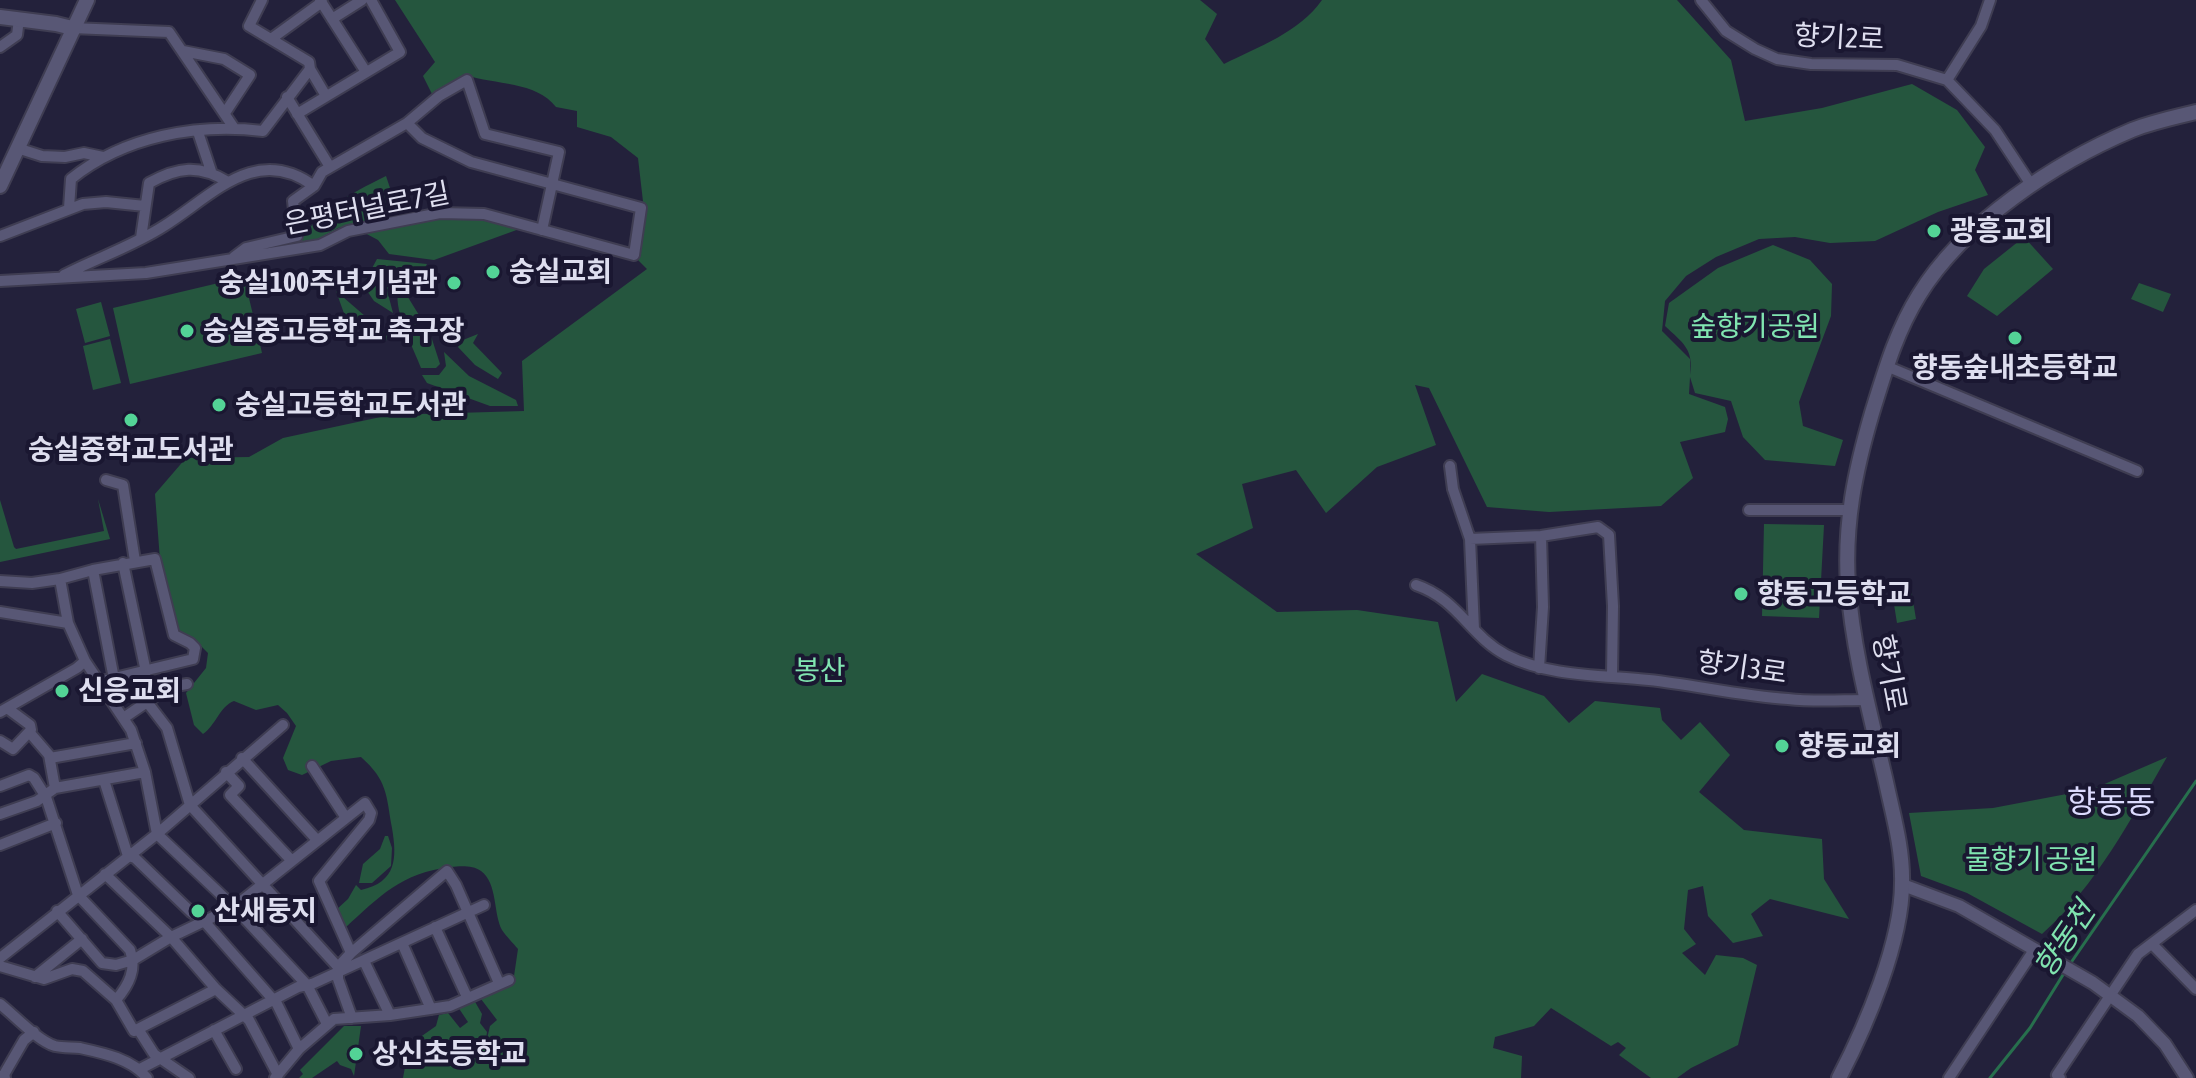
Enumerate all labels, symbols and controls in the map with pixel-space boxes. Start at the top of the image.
street label: 향기2로 [1793,19,1885,57]
street label: 은평터널로7길 [281,177,453,241]
place label: 광흥교회 [1950,214,2053,248]
marker: 광흥교회 [1925,222,1943,240]
place label: 숭실교회 [509,255,612,289]
marker: 숭실교회 [484,263,502,281]
place label: 숭실100주년기념관 [218,266,438,300]
marker: 숭실100주년기념관 [445,274,463,292]
park label: 숲향기공원 [1691,310,1819,344]
place label: 숭실중고등학교 축구장 [203,314,464,348]
marker: 숭실중고등학교 축구장 [178,322,196,340]
marker: 향동숲내초등학교 [2006,329,2024,347]
place label: 향동숲내초등학교 [1912,351,2118,385]
place label: 숭실고등학교도서관 [235,388,467,422]
marker: 숭실고등학교도서관 [210,396,228,414]
marker: 숭실중학교도서관 [122,411,140,429]
place label: 숭실중학교도서관 [28,433,234,467]
place label: 향동고등학교 [1757,577,1912,611]
marker: 향동고등학교 [1732,585,1750,603]
street label: 향기로 [1865,632,1913,714]
street label: 향기3로 [1695,645,1789,691]
park label: 봉산 [794,654,846,688]
place label: 신응교회 [78,674,181,708]
marker: 신응교회 [53,682,71,700]
place label: 향동교회 [1798,729,1901,763]
marker: 향동교회 [1773,737,1791,755]
district label: 향동동 [2067,784,2155,822]
park label: 물향기 공원 [1965,843,2097,877]
place label: 산새둥지 [214,894,317,928]
water label: 향동천 [2027,896,2103,984]
marker: 산새둥지 [189,902,207,920]
place label: 상신초등학교 [372,1037,527,1071]
marker: 상신초등학교 [347,1045,365,1063]

